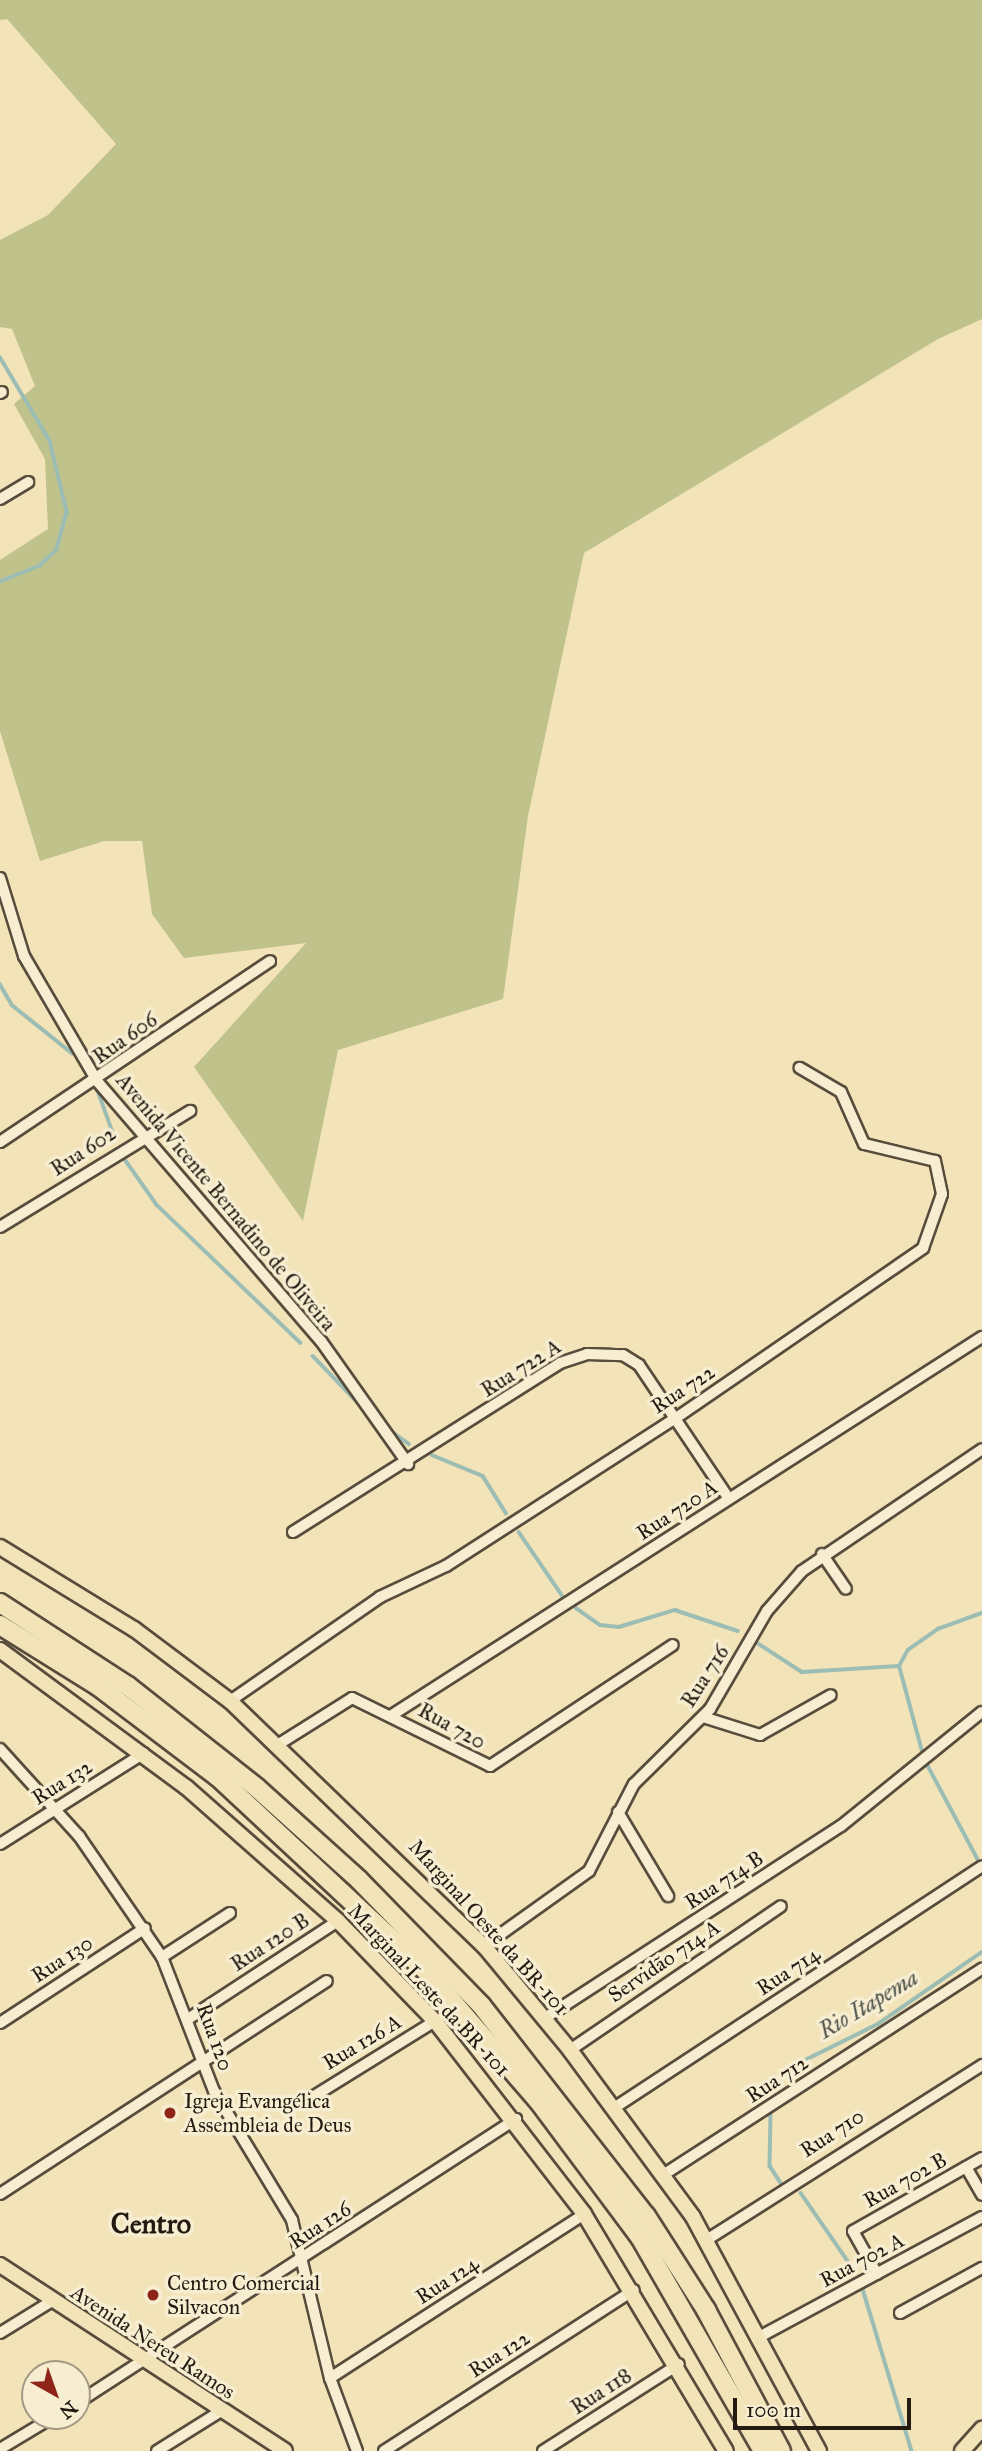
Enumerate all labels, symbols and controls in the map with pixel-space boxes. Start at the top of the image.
street label: Rua 606 [88,1007,162,1069]
street label: Avenida Vicente Bernadino de Oliveira [111,1068,341,1336]
street label: Rua 602 [46,1121,120,1181]
street label: Rua 722 A [476,1334,566,1402]
street label: Rua 722 [646,1359,720,1419]
street label: Rua 720 A [632,1474,722,1546]
street label: Rua 716 [676,1640,734,1712]
street label: Rua 720 [414,1697,490,1755]
street label: Rua 132 [27,1754,97,1810]
street label: Marginal Oeste da BR-101 [404,1834,574,2020]
street label: Rua 714 B [680,1845,768,1915]
street label: Marginal Leste da BR-101 [342,1899,516,2081]
street label: Rua 120 B [226,1907,314,1977]
street label: Servidão 714 A [603,1914,725,2008]
street label: Rua 130 [27,1930,97,1988]
street label: Rua 714 [752,1941,824,2001]
water label: Rio Itapema [813,1964,923,2044]
street label: Rua 120 [191,2000,239,2074]
street label: Rua 126 A [318,2009,406,2075]
street label: Rua 712 [741,2050,813,2108]
place label: Igreja Evangélica Assembleia de Deus [184,2088,351,2138]
street label: Rua 710 [795,2103,869,2163]
marker: Igreja Evangélica Assembleia de Deus [162,2105,178,2121]
street label: Rua 702 B [859,2147,951,2213]
street label: Rua 126 [284,2196,356,2254]
district label: Centro [111,2207,191,2241]
street label: Rua 702 A [816,2227,908,2293]
street label: Rua 124 [411,2251,483,2309]
place label: Centro Comercial Silvacon [167,2270,320,2320]
street label: Avenida Nereu Ramos [66,2279,240,2405]
marker: Centro Comercial Silvacon [145,2287,161,2303]
street label: Rua 122 [464,2325,534,2383]
north arrow [21,2360,91,2430]
street label: Rua 118 [566,2362,636,2420]
scale bar [737,2384,916,2428]
text: N [55,2396,82,2424]
text: 100 m [746,2397,801,2423]

